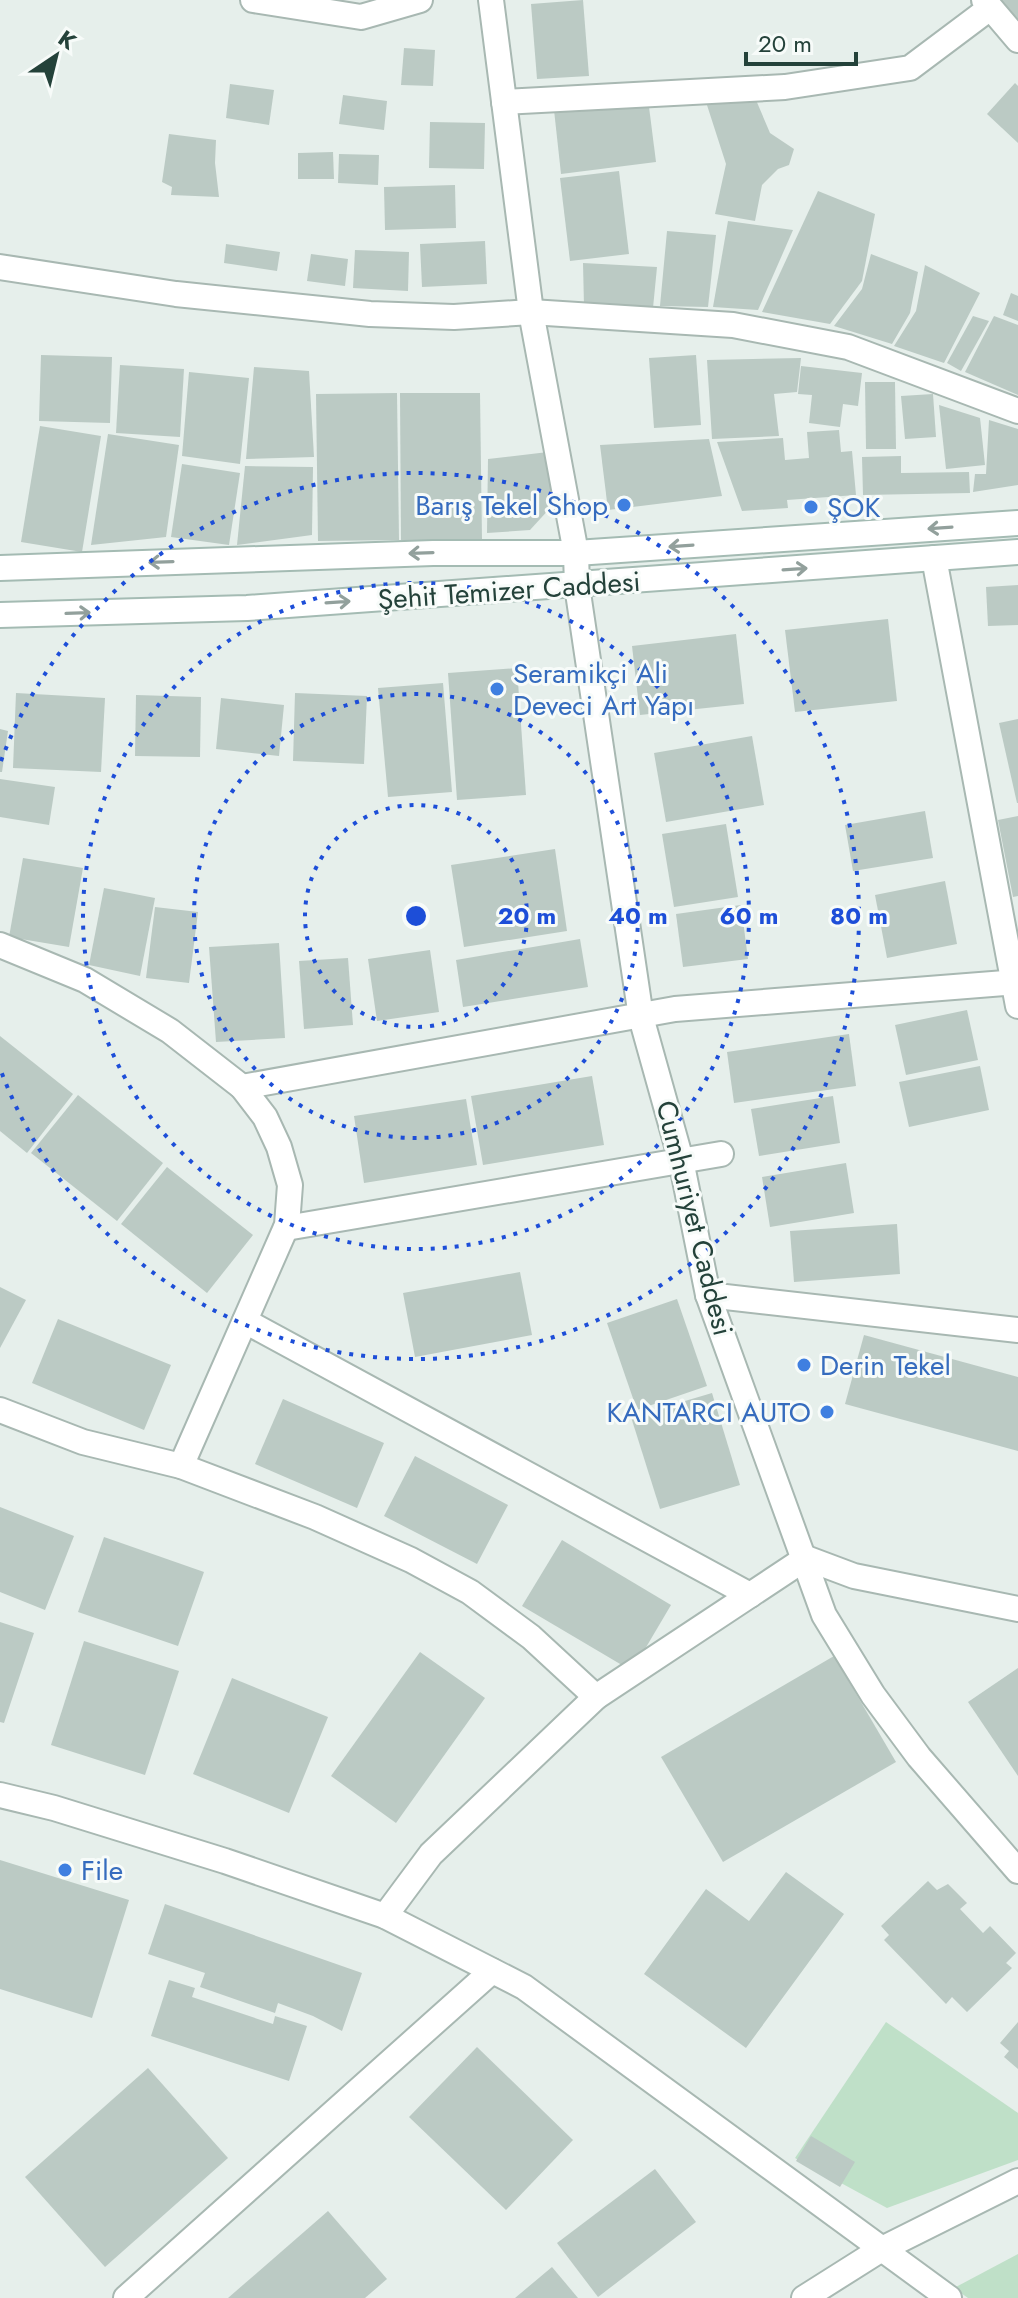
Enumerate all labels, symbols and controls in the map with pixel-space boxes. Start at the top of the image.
north arrow [16,16,96,96]
scale bar [746,16,856,66]
text: K [52,22,83,57]
text: 20 m [758,26,812,61]
place label: Barış Tekel Shop [415,485,608,526]
place label: ŞOK [827,487,880,528]
marker: Barış Tekel Shop [615,496,633,514]
marker: ŞOK [802,498,820,516]
one-way arrow [927,521,954,536]
one-way arrow [668,539,695,554]
one-way arrow [408,546,435,561]
one-way arrow [148,555,175,570]
street label: Şehit Temizer Caddesi [376,561,642,620]
one-way arrow [781,561,808,576]
one-way arrow [324,594,351,609]
one-way arrow [64,606,91,621]
place label: Seramikçi Ali Deveci Art Yapı [513,653,694,726]
marker: Seramikçi Ali Deveci Art Yapı [488,680,506,698]
text: 20 m [498,898,556,933]
text: 40 m [608,898,668,933]
text: 60 m [720,898,778,933]
text: 80 m [830,898,888,933]
centre of rings [402,902,430,930]
street label: Cumhuriyet Caddesi [645,1096,744,1340]
place label: Derin Tekel [820,1345,951,1386]
marker: Derin Tekel [795,1356,813,1374]
place label: KANTARCI AUTO [606,1392,811,1433]
marker: KANTARCI AUTO [818,1403,836,1421]
place label: File [81,1850,123,1891]
marker: File [56,1861,74,1879]

